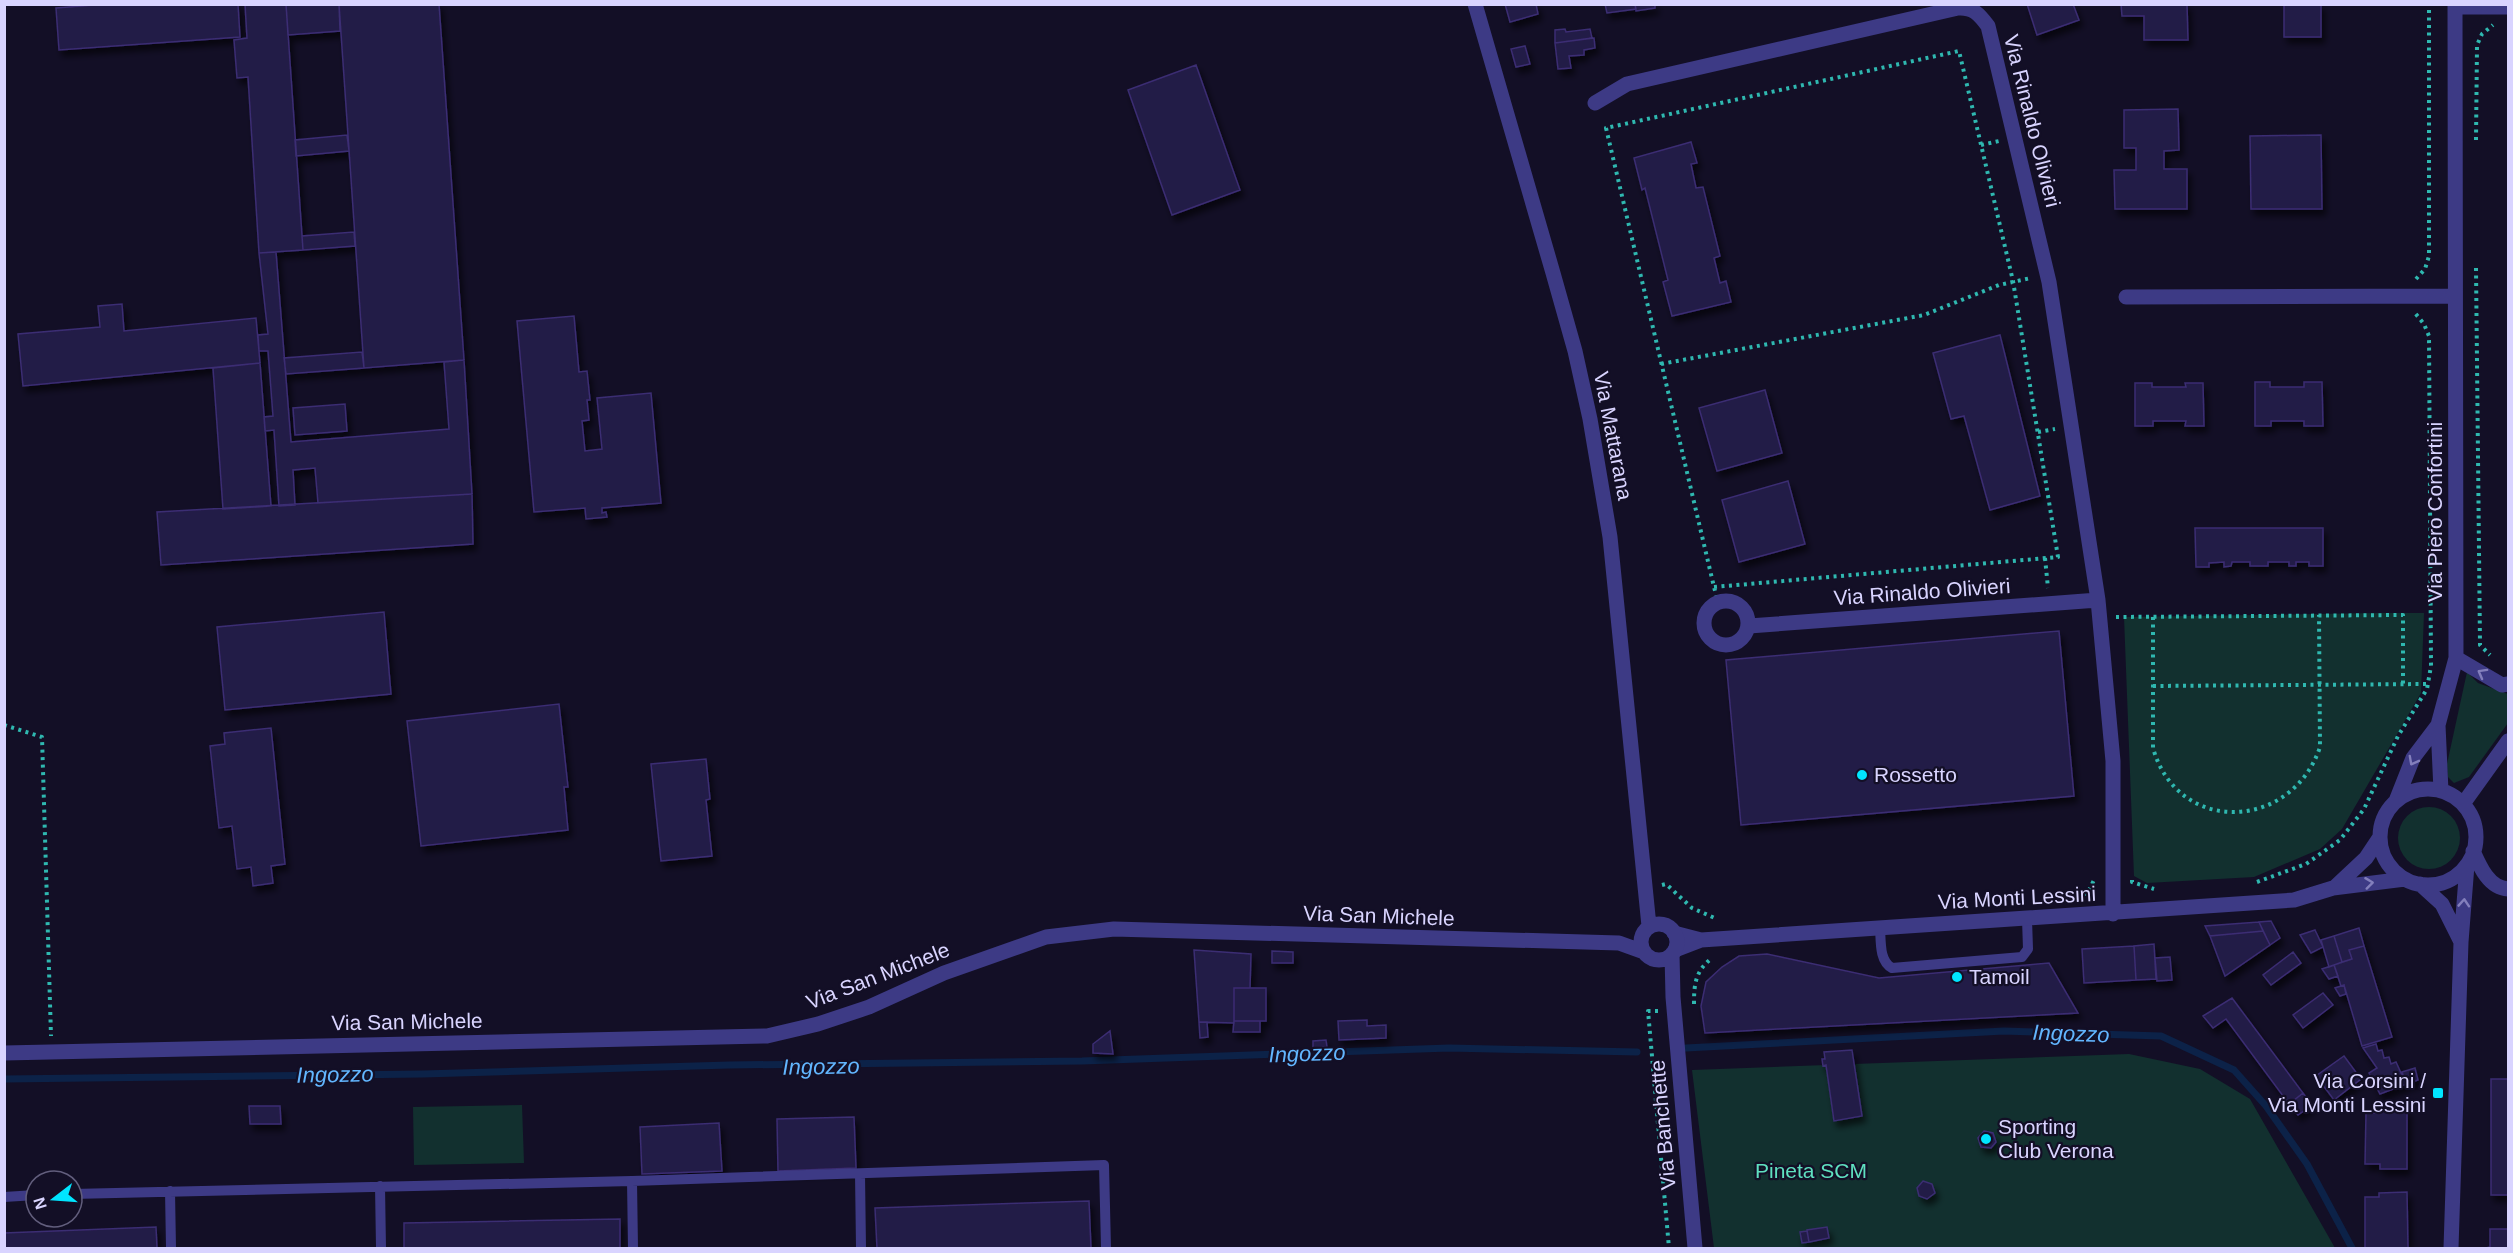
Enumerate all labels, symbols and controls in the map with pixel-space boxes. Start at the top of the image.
street label: Via Rinaldo Olivieri [2000,32,2065,210]
street label: Via Mattarana [1590,370,1637,502]
street label: Via Piero Confortini [2423,422,2446,602]
street label: Via Rinaldo Olivieri [1833,574,2011,609]
one-way arrow [2477,669,2488,681]
one-way arrow [2409,755,2420,765]
place label: Rossetto [1874,763,1957,786]
marker: Rossetto [1855,768,1869,782]
one-way arrow [2365,878,2374,890]
street label: Via Monti Lessini [1937,882,2097,913]
one-way arrow [2457,899,2470,908]
street label: Via San Michele [1303,901,1455,930]
street label: Via San Michele [803,938,953,1013]
place label: Tamoil [1969,965,2030,988]
marker: Tamoil [1950,970,1964,984]
street label: Via San Michele [331,1009,483,1034]
water label: Ingozzo [2032,1020,2110,1047]
water label: Ingozzo [1268,1040,1346,1067]
water label: Ingozzo [782,1053,860,1080]
street label: Via Banchette [1645,1059,1680,1191]
water label: Ingozzo [296,1061,374,1088]
place label: Via Corsini / Via Monti Lessini [2268,1069,2426,1116]
marker: Via Corsini / Via Monti Lessini [2431,1086,2445,1100]
place label: Sporting Club Verona [1998,1115,2114,1162]
marker: Sporting Club Verona [1979,1132,1993,1146]
park label: Pineta SCM [1755,1159,1867,1182]
north arrow [24,1169,84,1229]
text: N [30,1195,50,1211]

